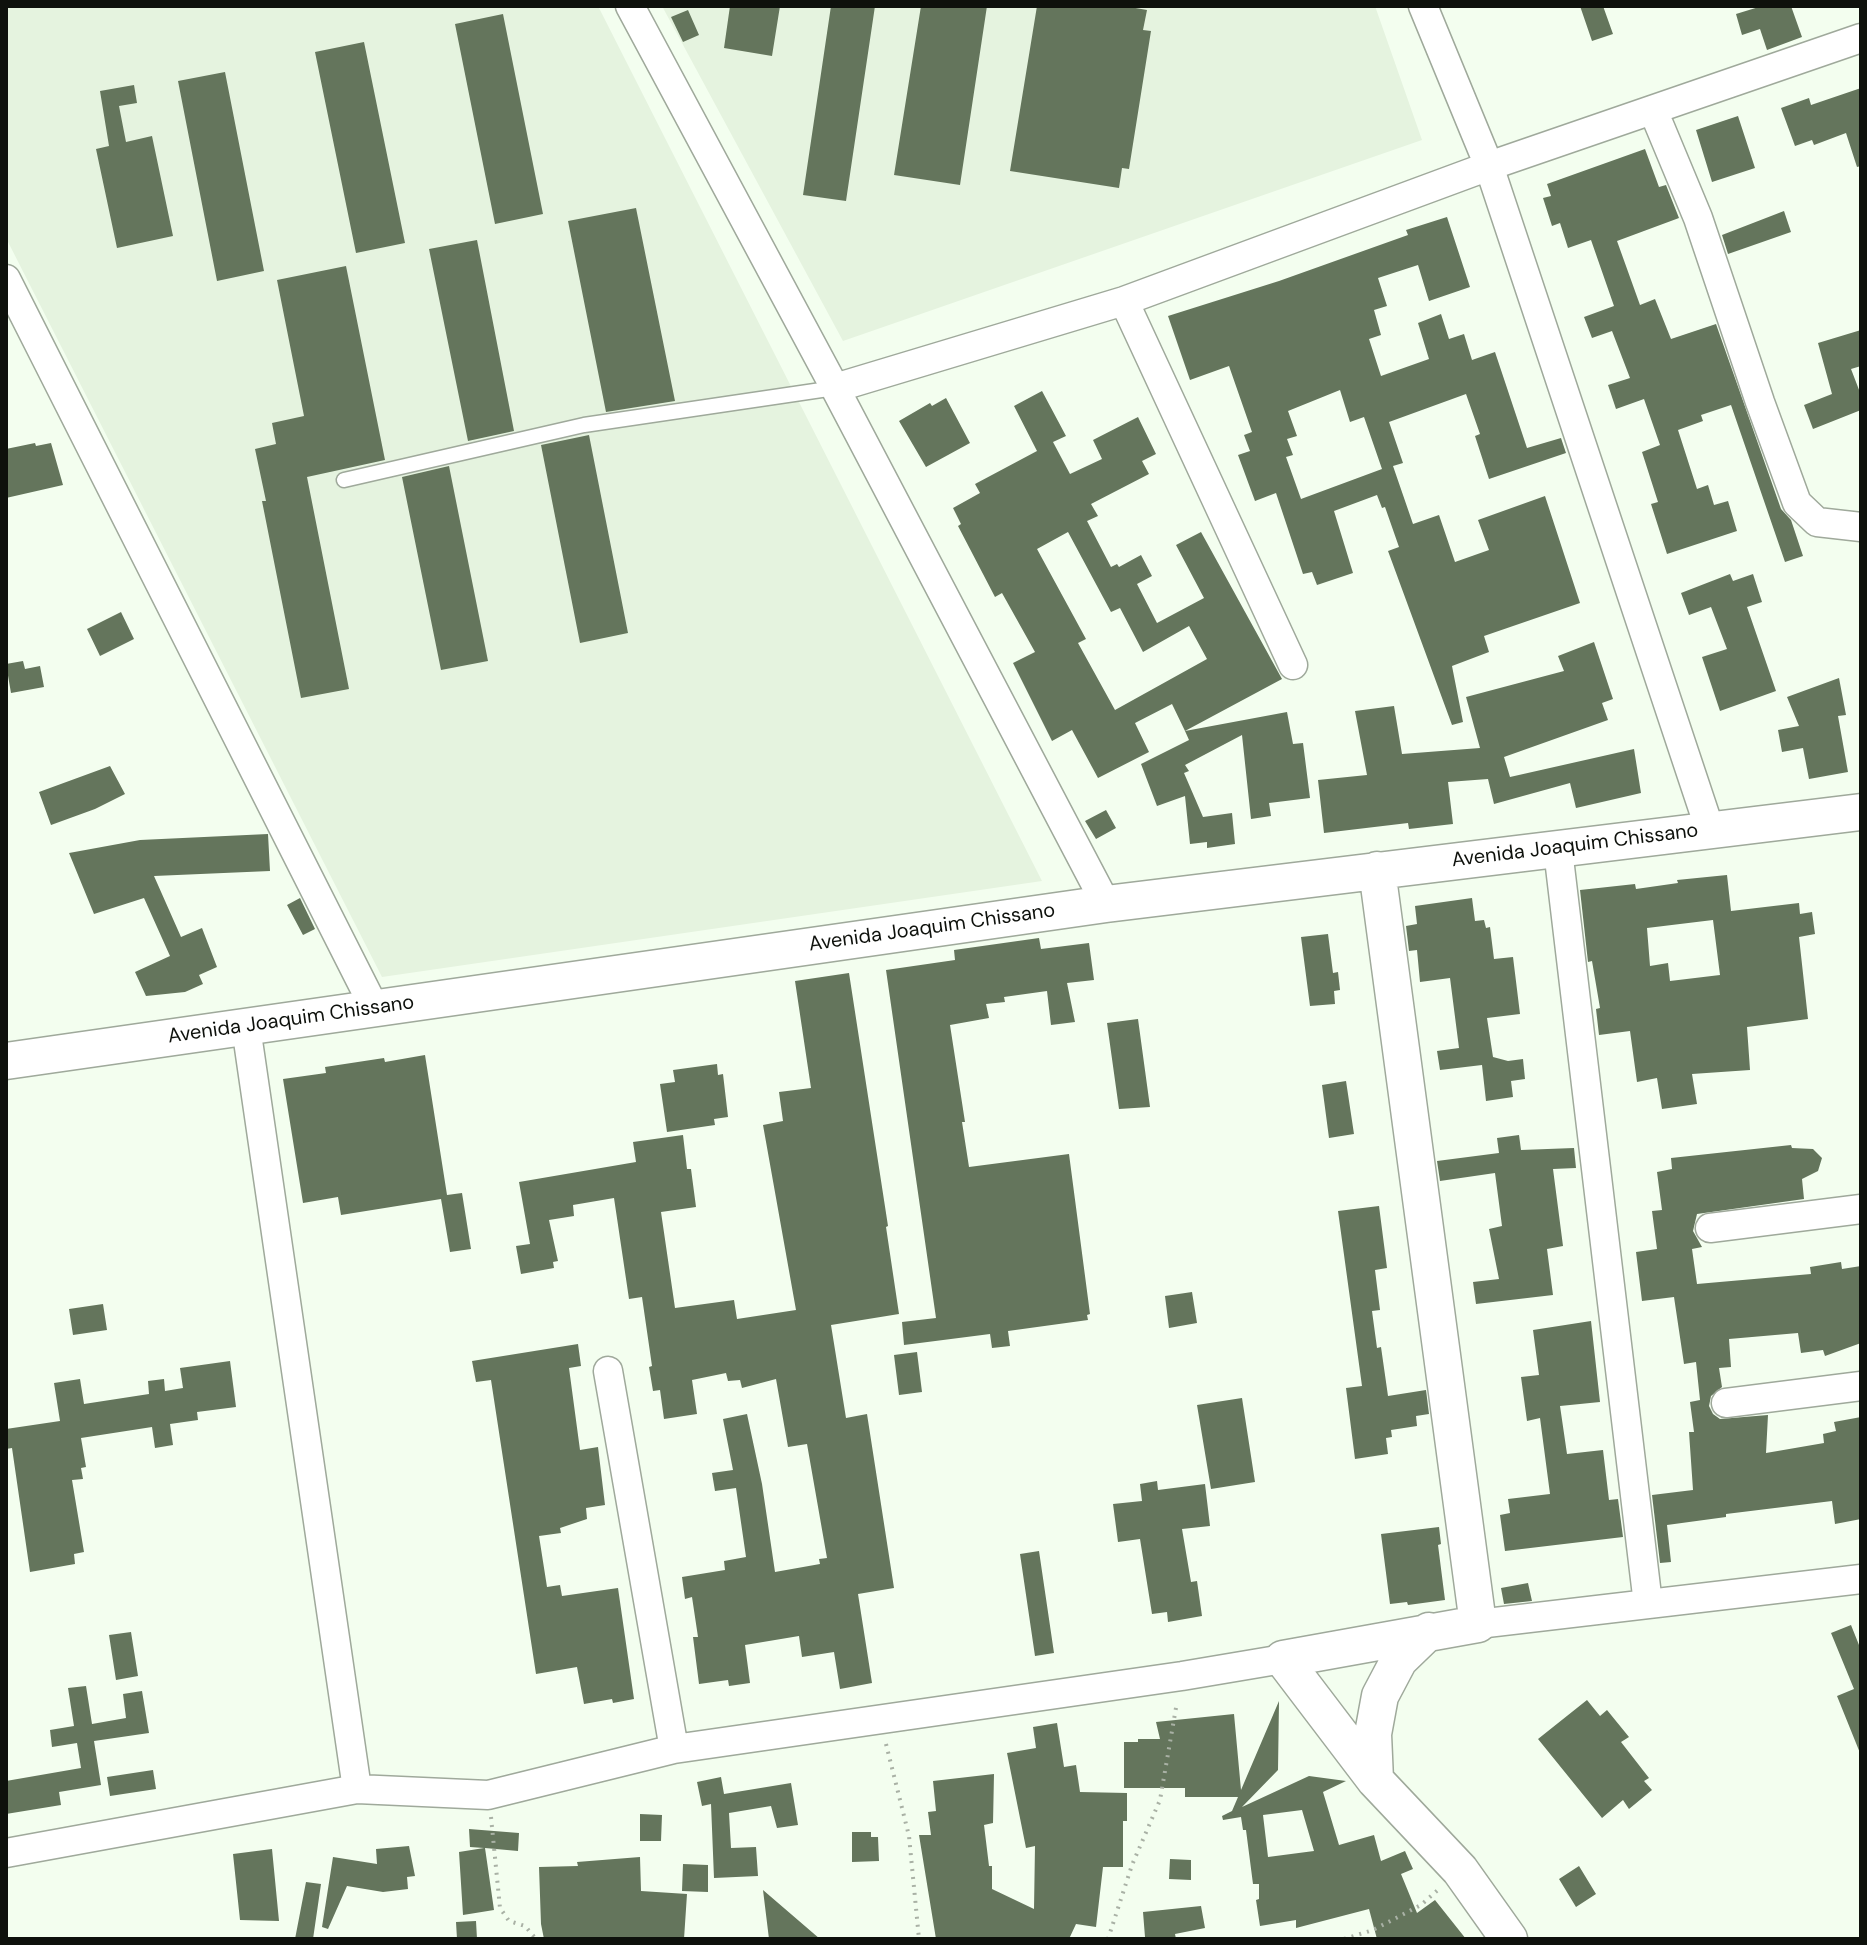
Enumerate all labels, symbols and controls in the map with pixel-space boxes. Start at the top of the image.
street label: Avenida Joaquim Chissano [1450,819,1700,873]
street label: Avenida Joaquim Chissano [807,899,1057,957]
street label: Avenida Joaquim Chissano [166,991,416,1049]

